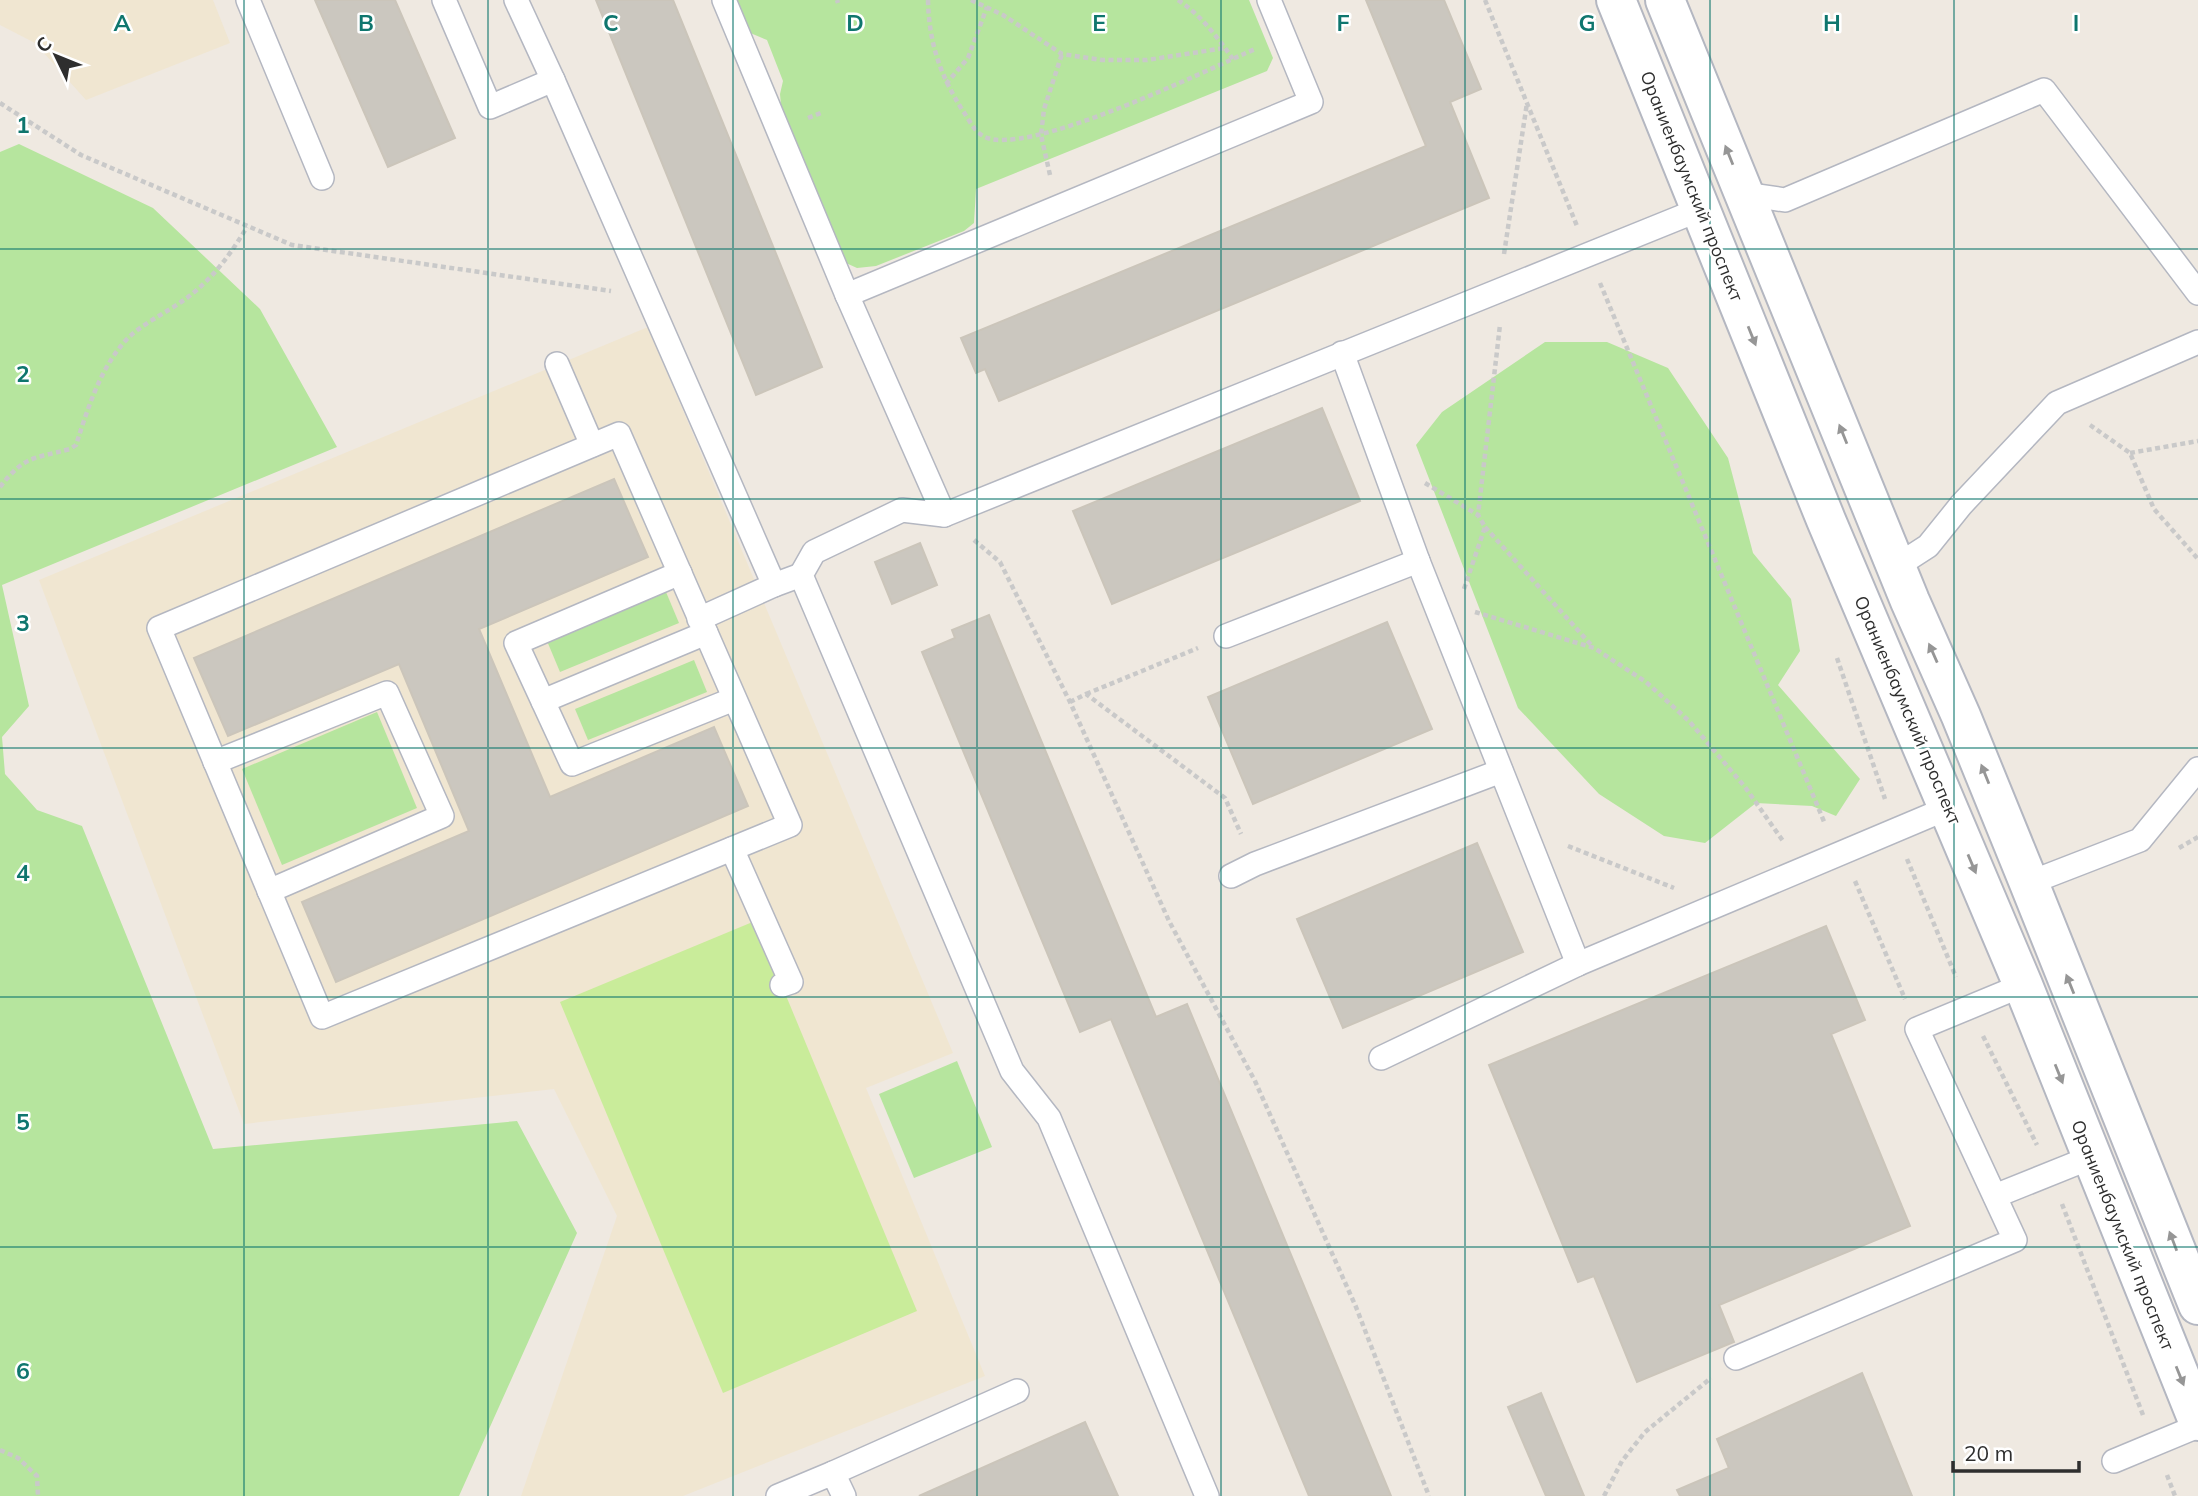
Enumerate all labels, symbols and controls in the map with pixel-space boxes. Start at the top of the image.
text: A [113,8,131,37]
text: B [358,8,374,37]
text: C [603,8,619,37]
text: D [846,8,864,37]
text: E [1092,8,1106,37]
text: F [1336,8,1350,37]
text: G [1578,8,1596,37]
text: H [1823,8,1841,37]
text: I [2073,8,2079,37]
north arrow [21,21,91,91]
text: С [30,31,57,57]
street label: Ораниенбаумский проспект [1635,68,1749,305]
text: 1 [16,110,30,139]
one-way arrow [1723,145,1735,165]
one-way arrow [1747,325,1758,346]
text: 2 [16,359,30,388]
one-way arrow [1837,423,1848,444]
street label: Ораниенбаумский проспект [1849,592,1967,828]
text: 3 [16,608,30,637]
one-way arrow [1927,643,1939,663]
one-way arrow [1979,763,1990,784]
one-way arrow [1966,854,1978,874]
text: 4 [16,858,30,887]
one-way arrow [2065,974,2076,995]
one-way arrow [2053,1064,2064,1085]
text: 5 [16,1107,30,1136]
street label: Ораниенбаумский проспект [2066,1117,2180,1354]
one-way arrow [2168,1231,2179,1252]
text: 6 [16,1356,30,1385]
one-way arrow [2175,1366,2186,1387]
scale bar [1953,1430,2079,1474]
text: 20 m [1964,1440,2013,1466]

